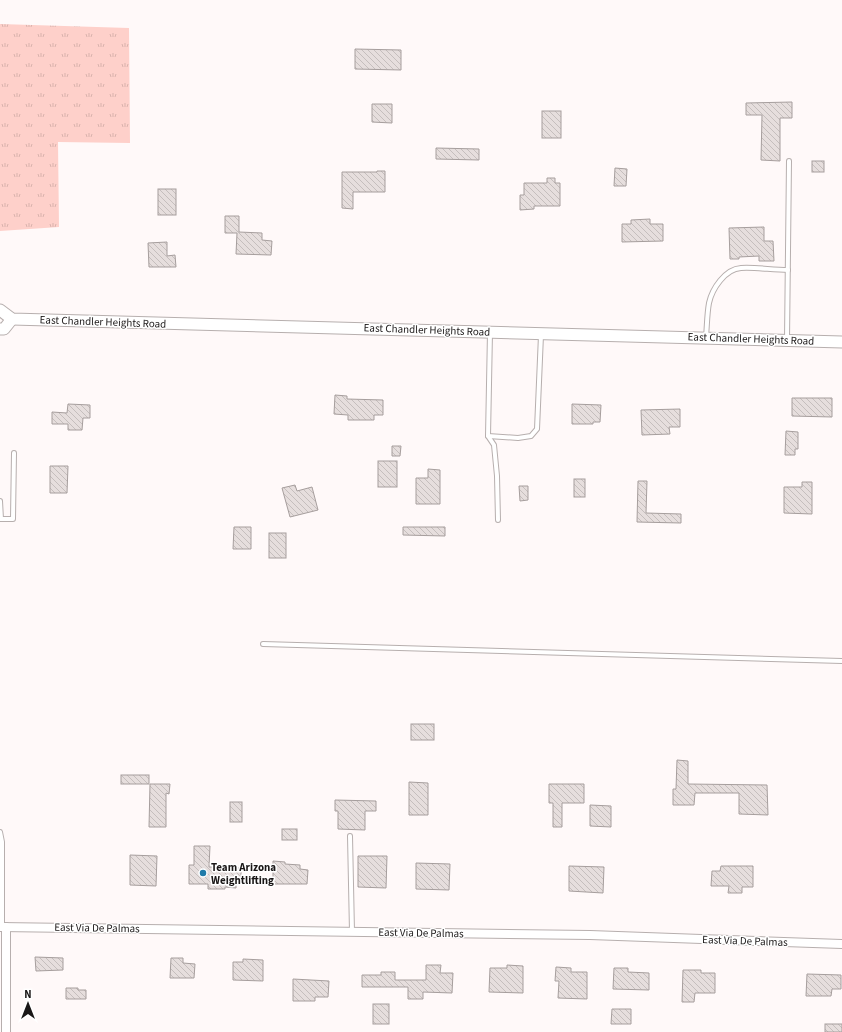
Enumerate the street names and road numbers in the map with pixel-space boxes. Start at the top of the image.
street label: East Chandler Heights Road [39,312,167,332]
street label: East Chandler Heights Road [363,320,491,340]
street label: East Chandler Heights Road [687,329,815,349]
street label: East Via De Palmas [54,920,140,936]
street label: East Via De Palmas [378,925,464,941]
street label: East Via De Palmas [702,932,788,950]

